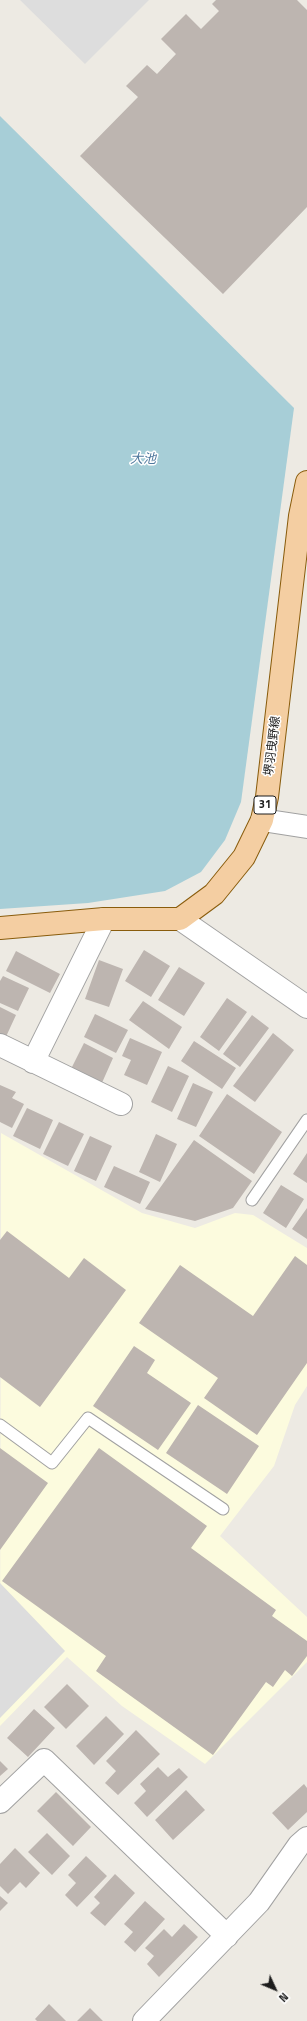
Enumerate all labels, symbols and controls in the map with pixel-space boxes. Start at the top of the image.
water label: 大池 [130,452,156,468]
street label: 堺羽曳野線 [262,715,284,777]
road number: 31 [254,796,276,814]
north arrow [255,1969,295,2009]
text: N [275,1989,292,2006]

